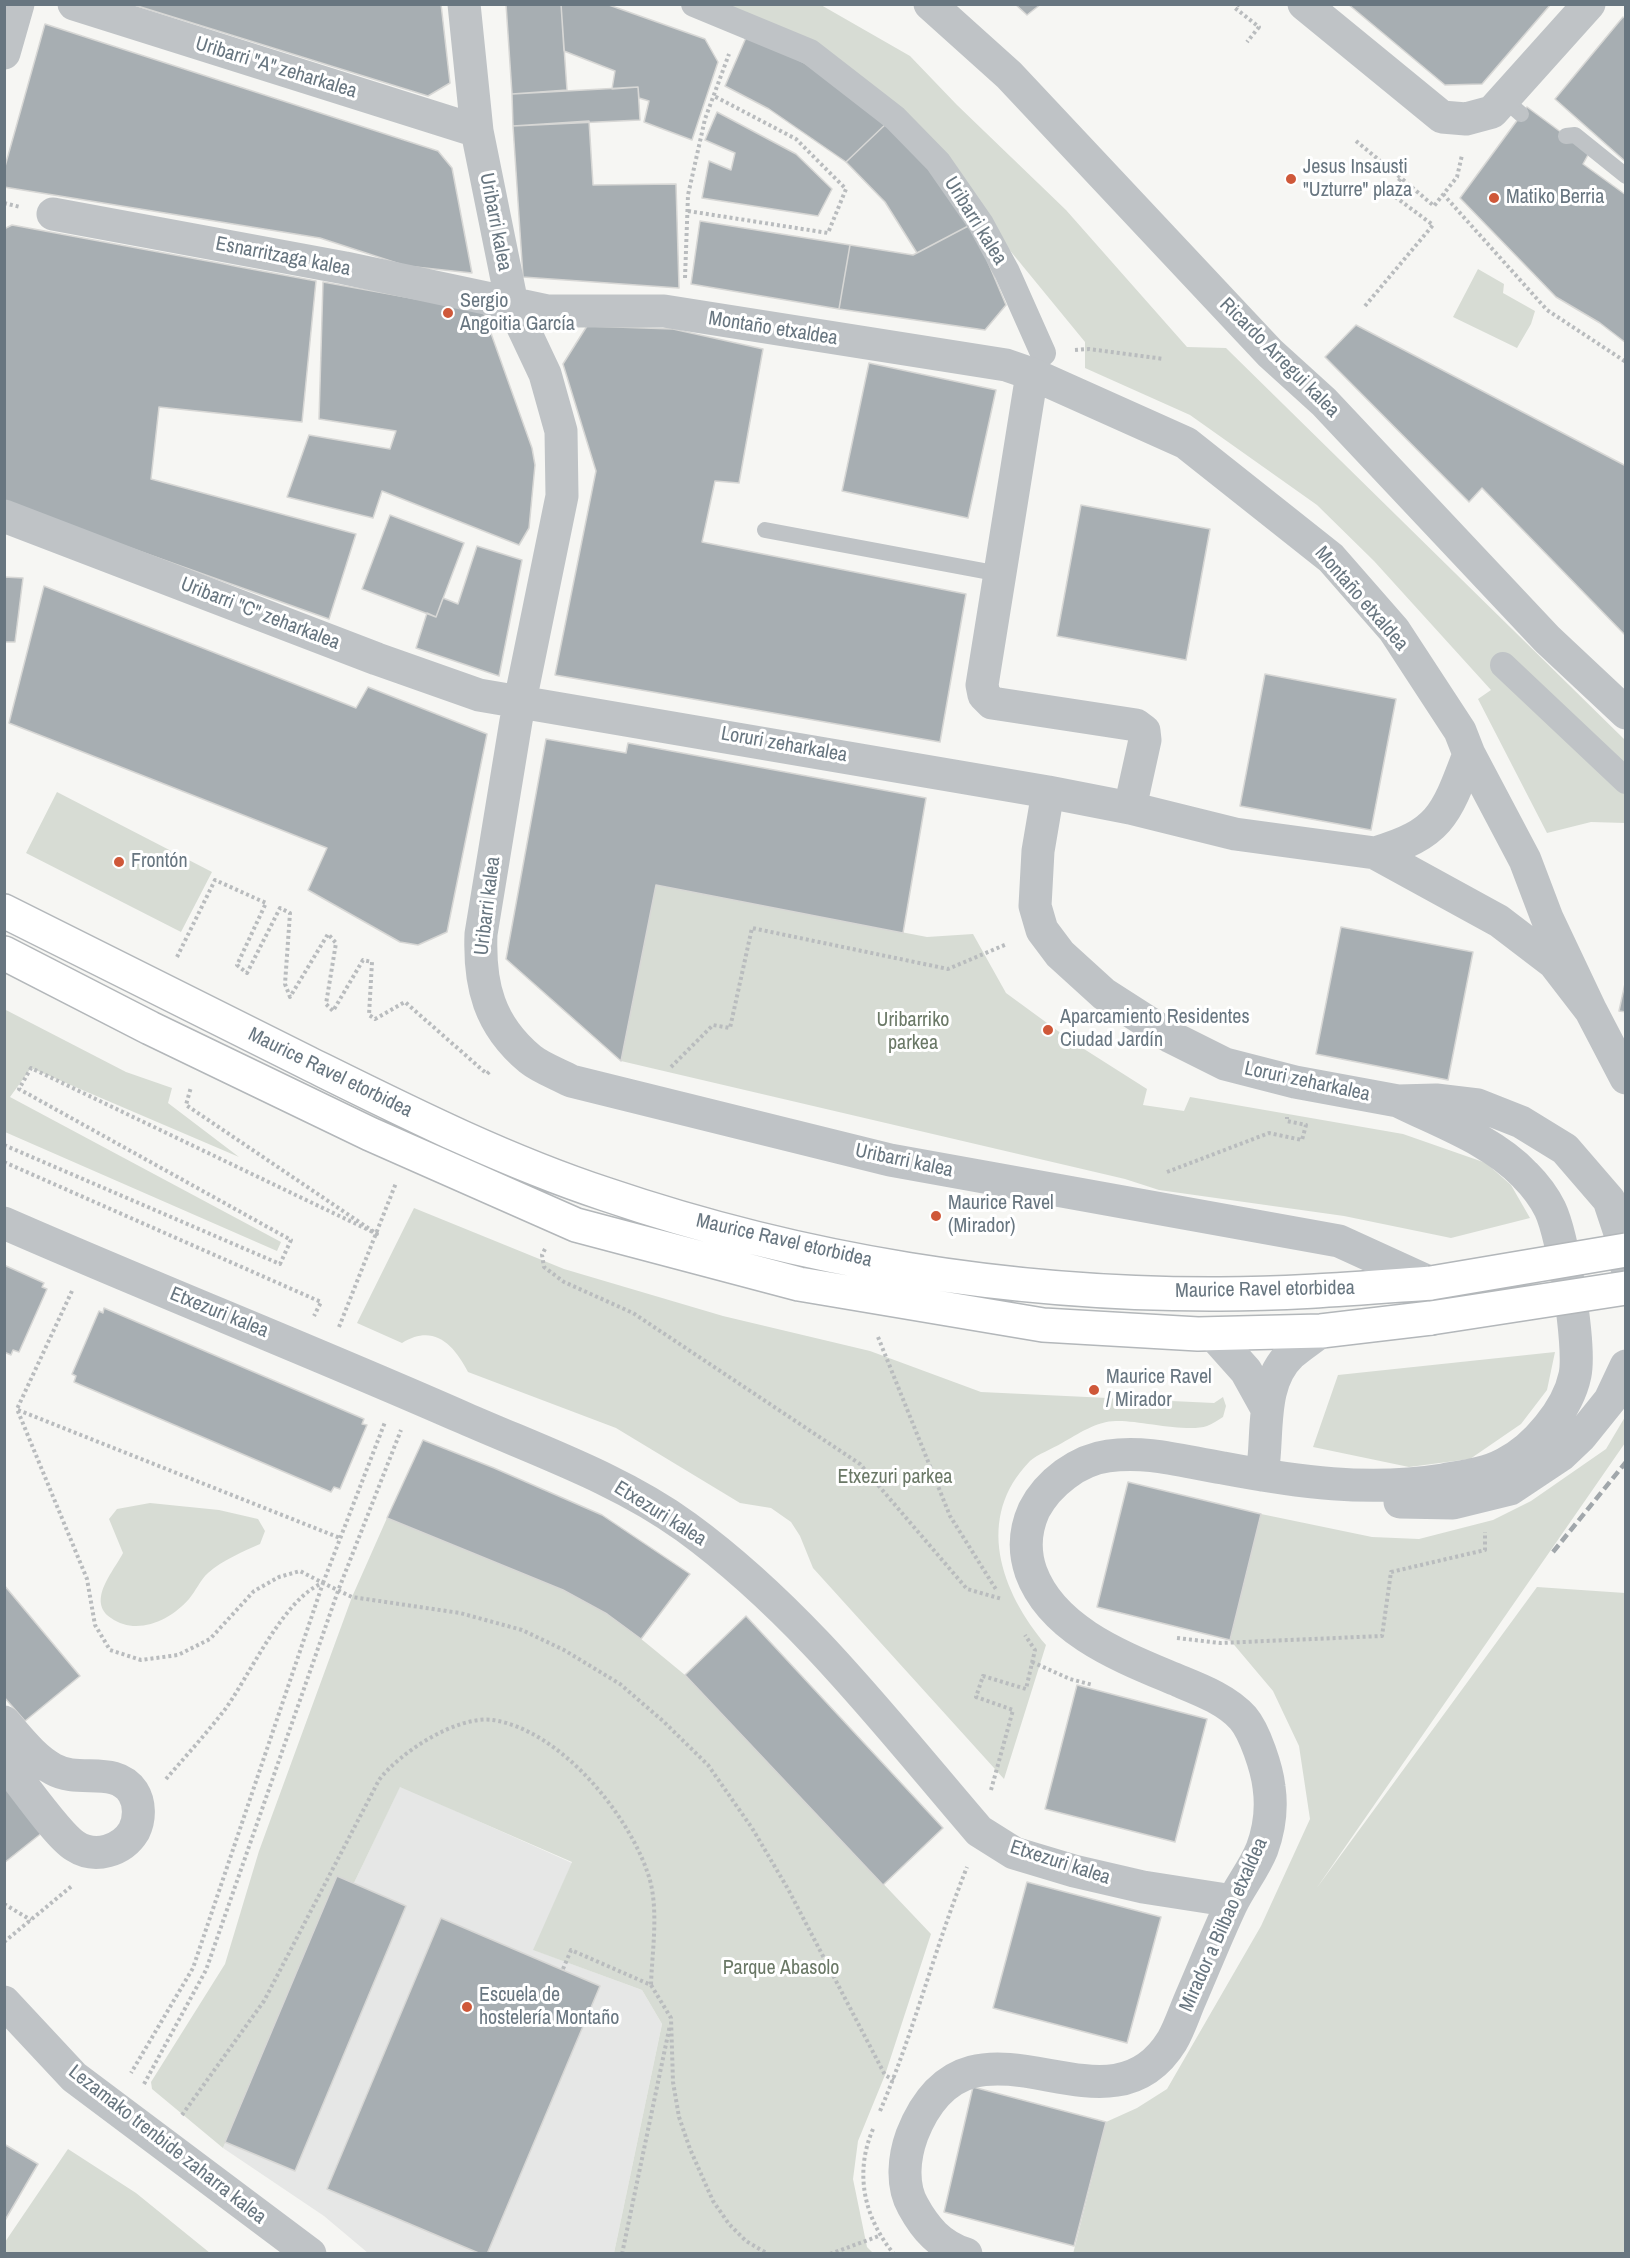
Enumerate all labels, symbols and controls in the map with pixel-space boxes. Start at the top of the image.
street label: Uribarri "A" zeharkalea [192,32,360,104]
place label: Jesus Insausti "Uzturre" plaza [1303,156,1412,203]
street label: Uribarri kalea [474,171,516,273]
marker: Jesus Insausti "Uzturre" plaza [1284,172,1298,186]
street label: Uribarri kalea [939,173,1011,269]
place label: Matiko Berria [1506,186,1604,210]
marker: Matiko Berria [1487,191,1501,205]
street label: Esnarritzaga kalea [214,232,352,282]
place label: Sergio Angoitia García [460,290,575,337]
street label: Ricardo Arregui kalea [1214,293,1344,423]
marker: Sergio Angoitia García [441,306,455,320]
street label: Montaño etxaldea [707,307,839,351]
street label: Montaño etxaldea [1309,542,1413,656]
street label: Uribarri "C" zeharkalea [177,573,343,655]
street label: Loruri zeharkalea [719,722,849,768]
place label: Frontón [131,850,188,874]
marker: Frontón [112,855,126,869]
street label: Uribarri kalea [470,855,506,957]
place label: Aparcamiento Residentes Ciudad Jardín [1060,1006,1250,1053]
park label: Uribarriko parkea [877,1009,949,1056]
street label: Maurice Ravel etorbidea [244,1023,416,1123]
marker: Aparcamiento Residentes Ciudad Jardín [1041,1023,1055,1037]
street label: Loruri zeharkalea [1242,1057,1372,1107]
street label: Uribarri kalea [853,1139,955,1183]
place label: Maurice Ravel (Mirador) [948,1192,1054,1239]
street label: Maurice Ravel etorbidea [694,1209,874,1273]
marker: Maurice Ravel (Mirador) [929,1209,943,1223]
street label: Maurice Ravel etorbidea [1175,1276,1355,1304]
street label: Etxezuri kalea [166,1282,272,1344]
place label: Maurice Ravel / Mirador [1106,1366,1212,1413]
marker: Maurice Ravel / Mirador [1087,1383,1101,1397]
park label: Etxezuri parkea [838,1466,952,1490]
street label: Etxezuri kalea [610,1476,710,1552]
street label: Mirador a Bilbao etxaldea [1175,1834,1273,2016]
street label: Etxezuri kalea [1007,1836,1113,1890]
park label: Parque Abasolo [723,1957,839,1981]
place label: Escuela de hostelería Montaño [479,1984,619,2031]
marker: Escuela de hostelería Montaño [460,2000,474,2014]
street label: Lezamako trenbide zaharra kalea [63,2060,271,2230]

